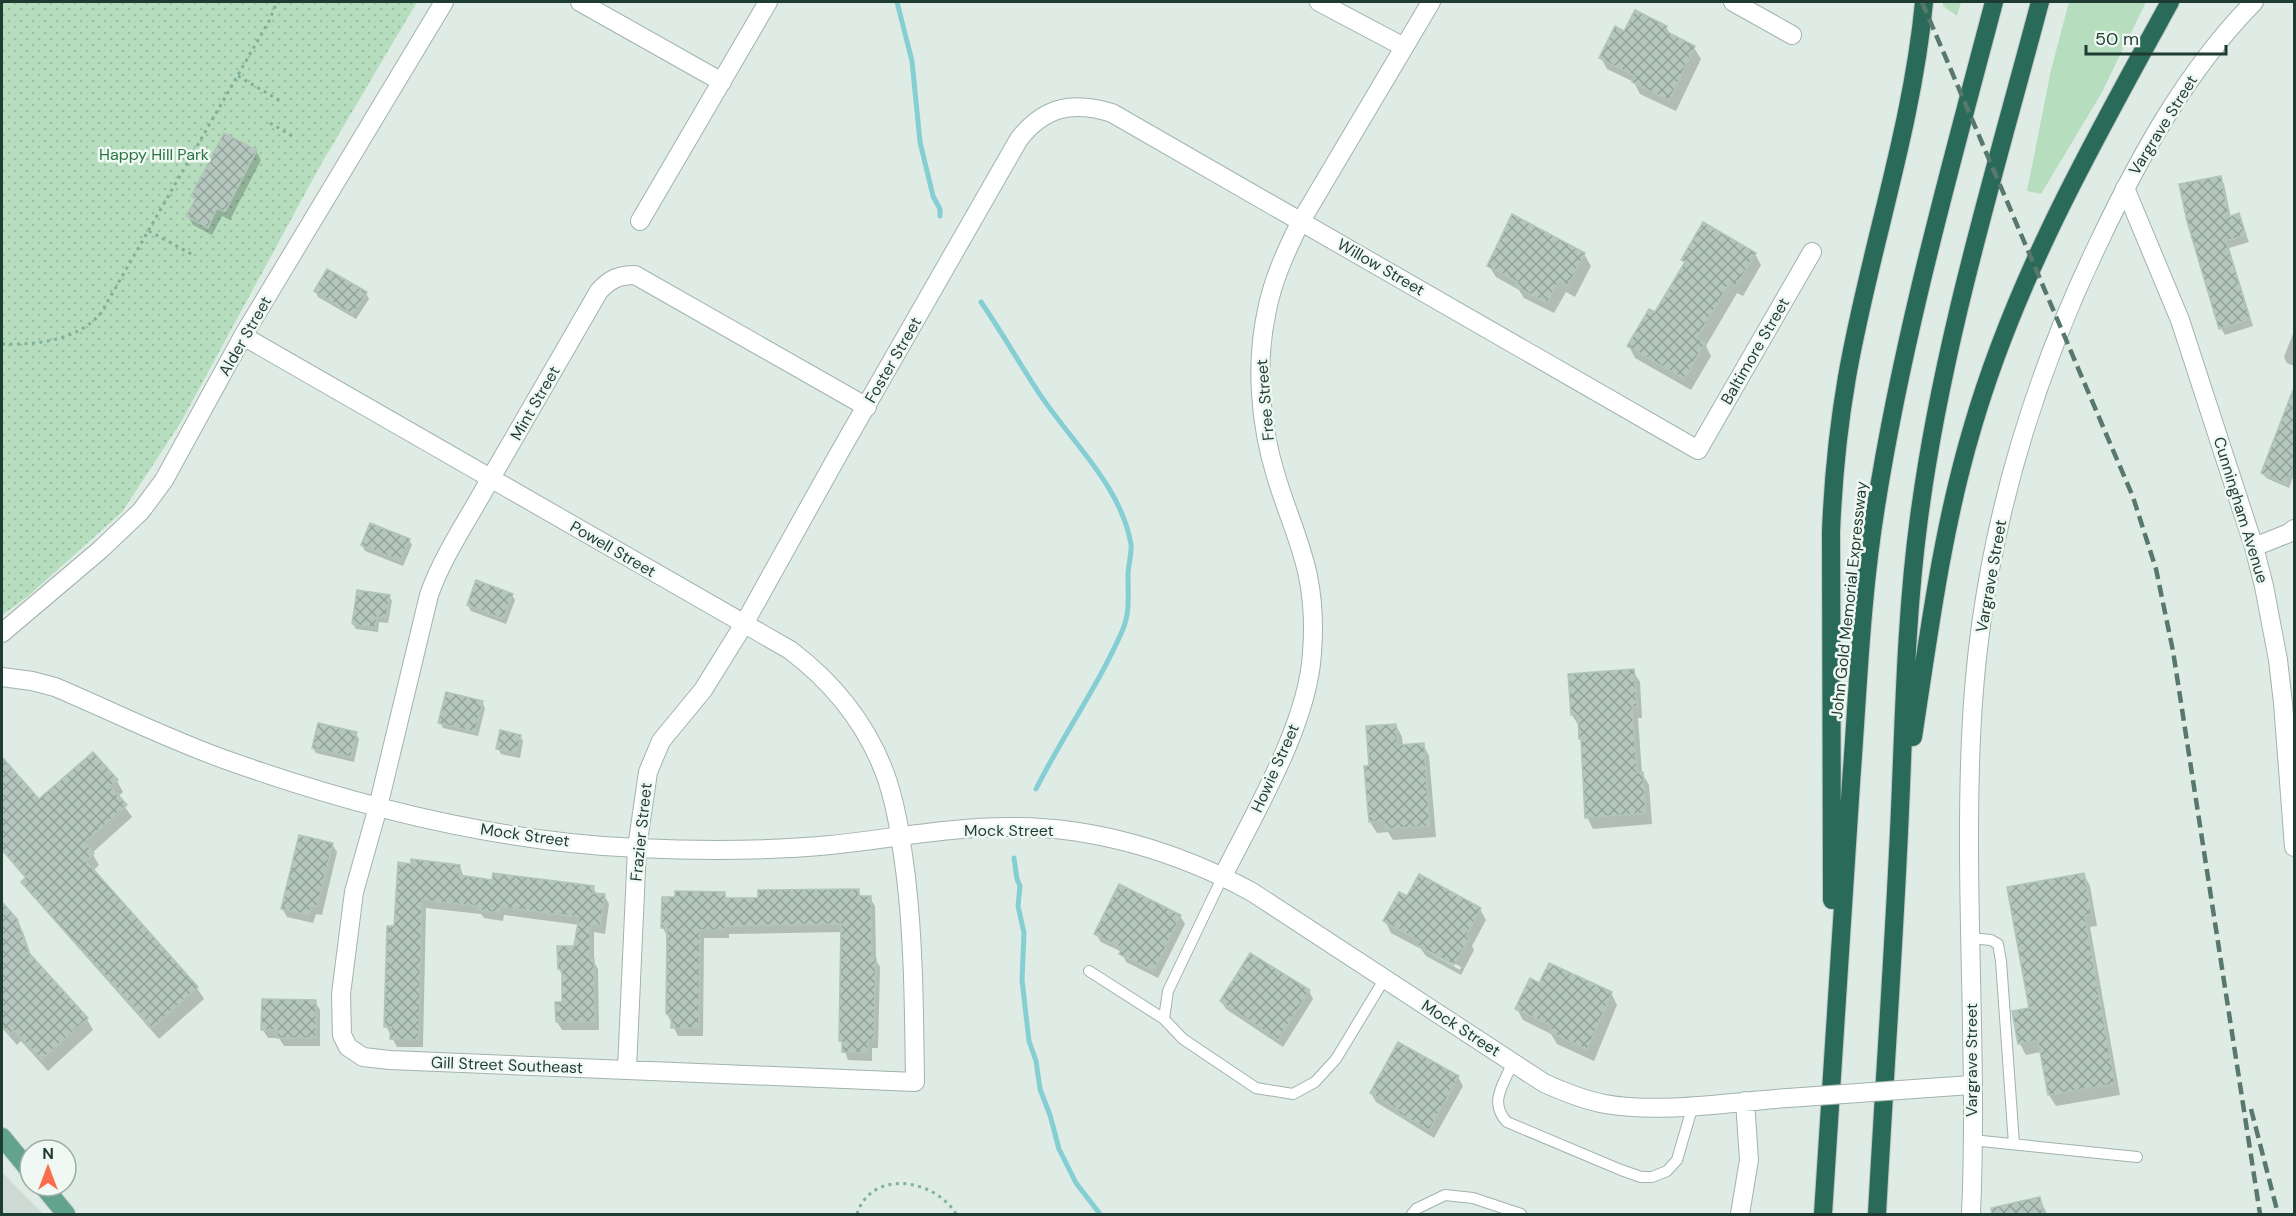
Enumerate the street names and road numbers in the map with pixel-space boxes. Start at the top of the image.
street label: Vargrave Street [2124,71,2202,179]
street label: Willow Street [1334,234,1428,300]
street label: Alder Street [214,292,276,380]
street label: Baltimore Street [1716,294,1794,408]
street label: Foster Street [860,313,926,407]
street label: Free Street [1251,358,1279,442]
street label: Mint Street [505,362,565,444]
street label: Cunningham Avenue [2209,434,2273,586]
street label: John Gold Memorial Expressway [1826,480,1872,720]
street label: Powell Street [566,516,660,582]
street label: Vargrave Street [1971,518,2011,634]
street label: Howie Street [1246,720,1304,816]
street label: Frazier Street [625,782,657,882]
street label: Mock Street [479,818,571,852]
street label: Mock Street [964,820,1054,841]
street label: Mock Street [1418,995,1504,1061]
street label: Vargrave Street [1961,1003,1982,1117]
street label: Gill Street Southeast [431,1052,583,1078]

